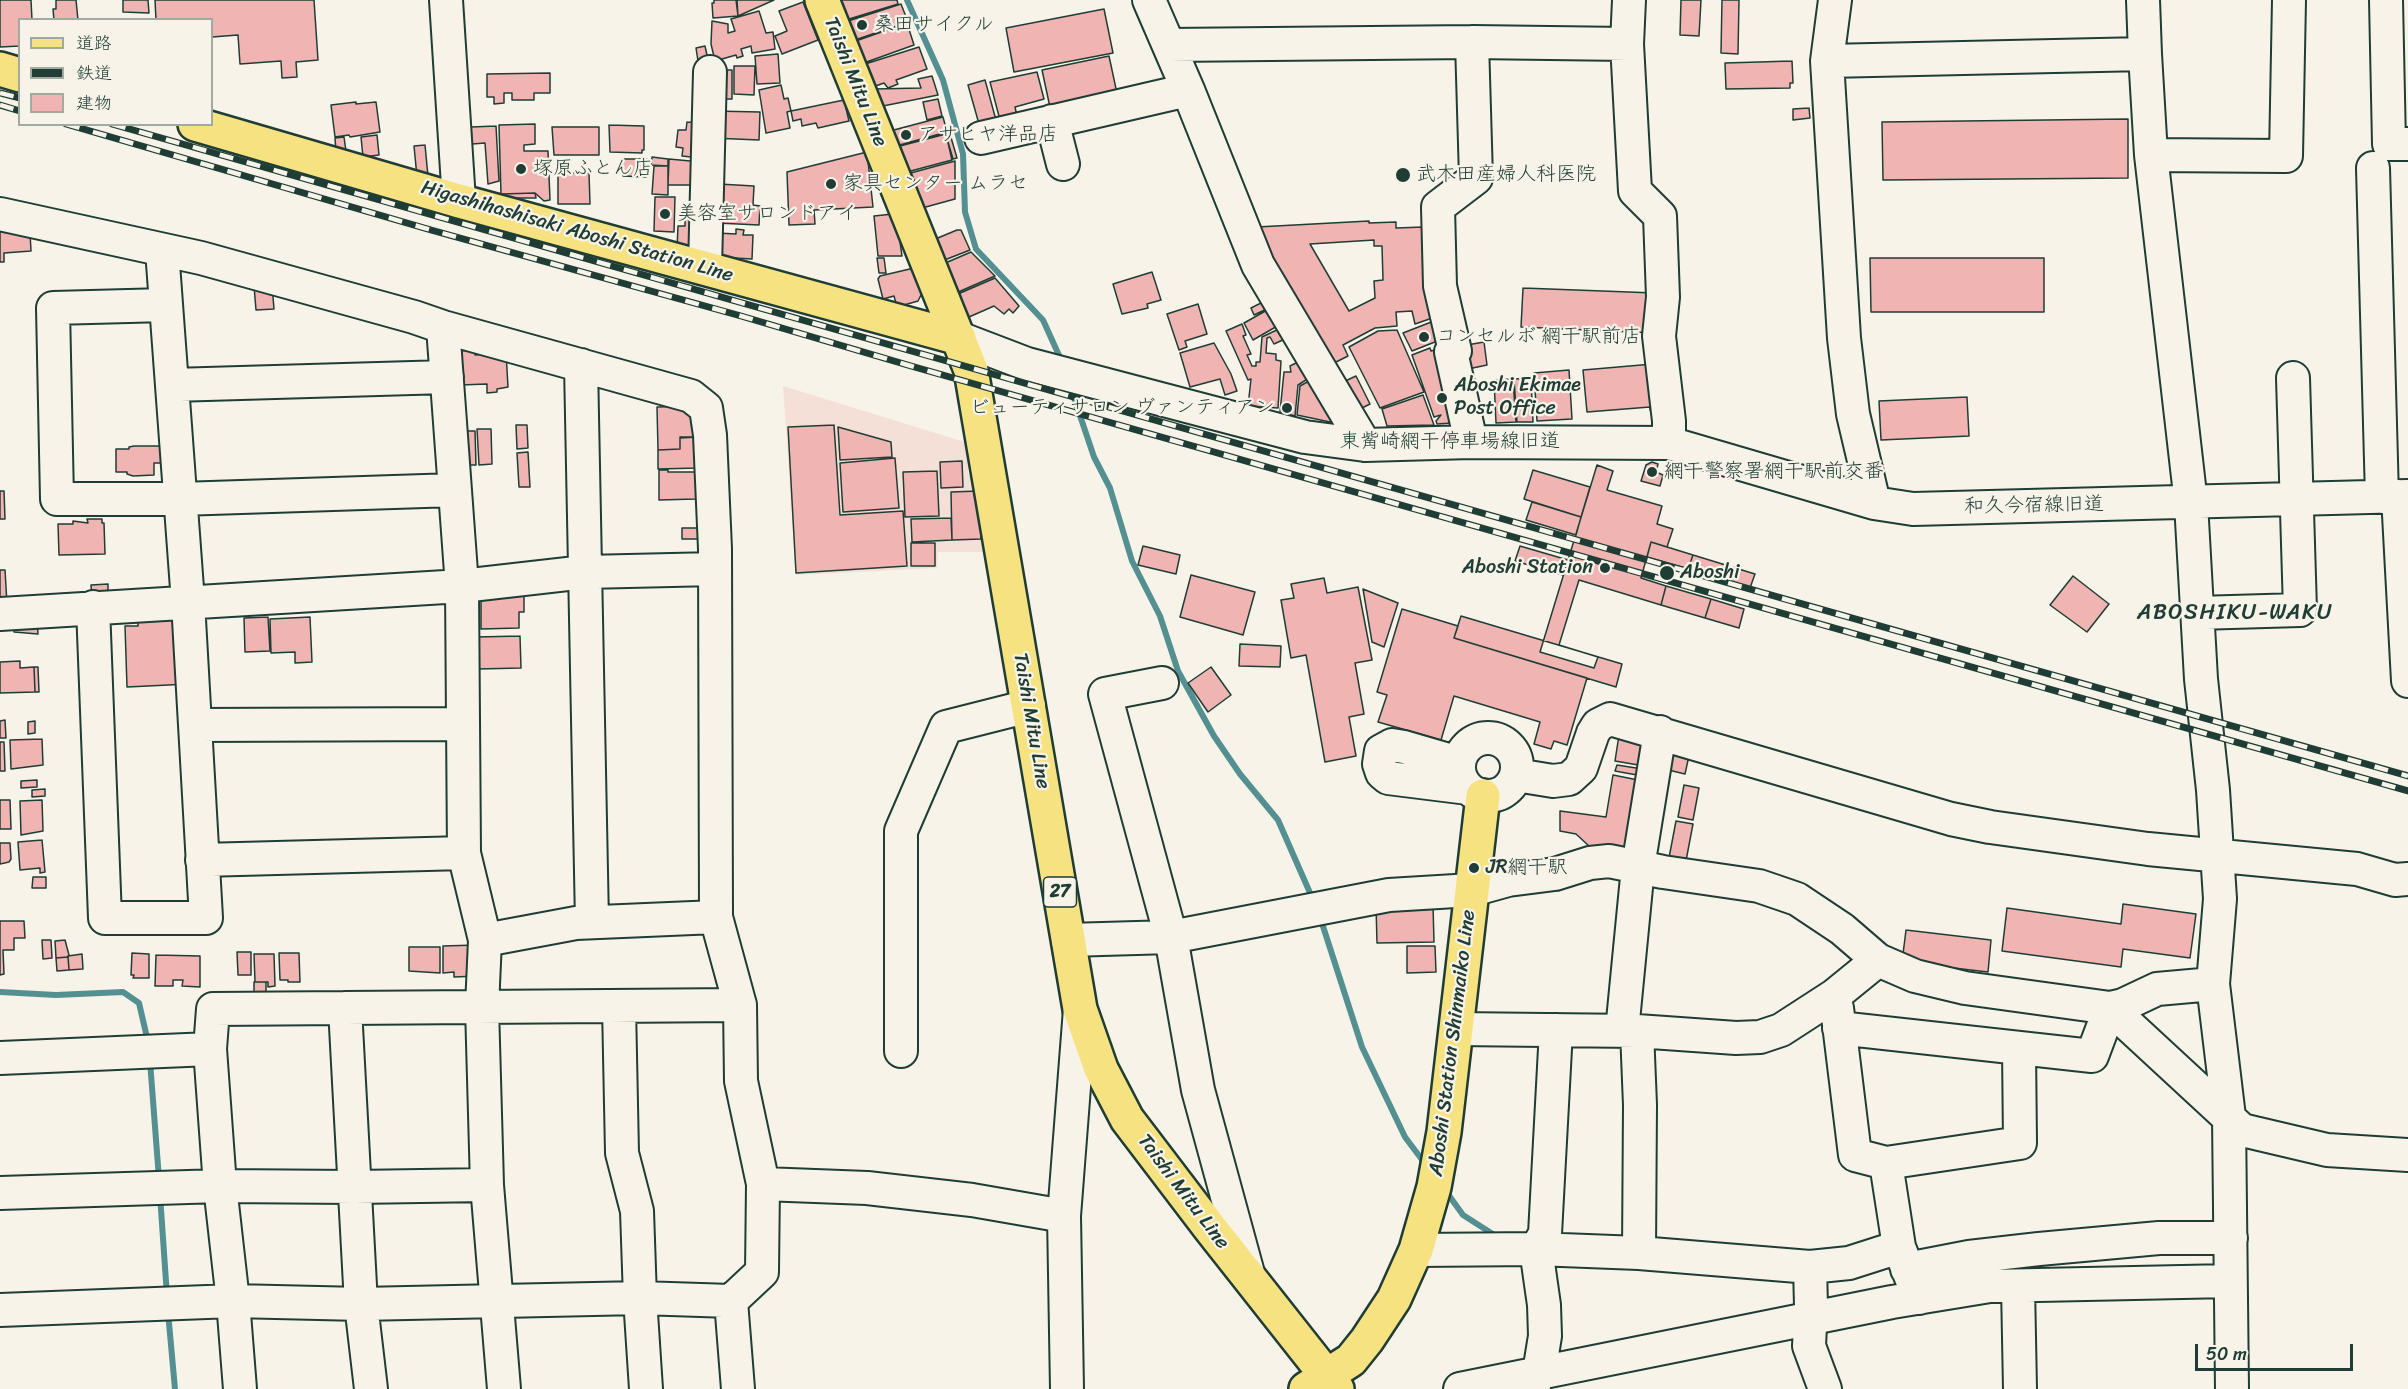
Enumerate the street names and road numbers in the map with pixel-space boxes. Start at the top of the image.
street label: Taishi Mitu Line [818,14,892,150]
street label: Higashihashisaki Aboshi Station Line [418,176,736,288]
street label: 東觜崎網干停車場線旧道 [1340,430,1560,454]
street label: 和久今宿線旧道 [1964,493,2104,519]
street label: Taishi Mitu Line [1007,651,1055,791]
road number: 27 [1044,877,1076,907]
street label: Aboshi Station Shinmaiko Line [1425,908,1481,1178]
street label: Taishi Mitu Line [1132,1130,1234,1254]

